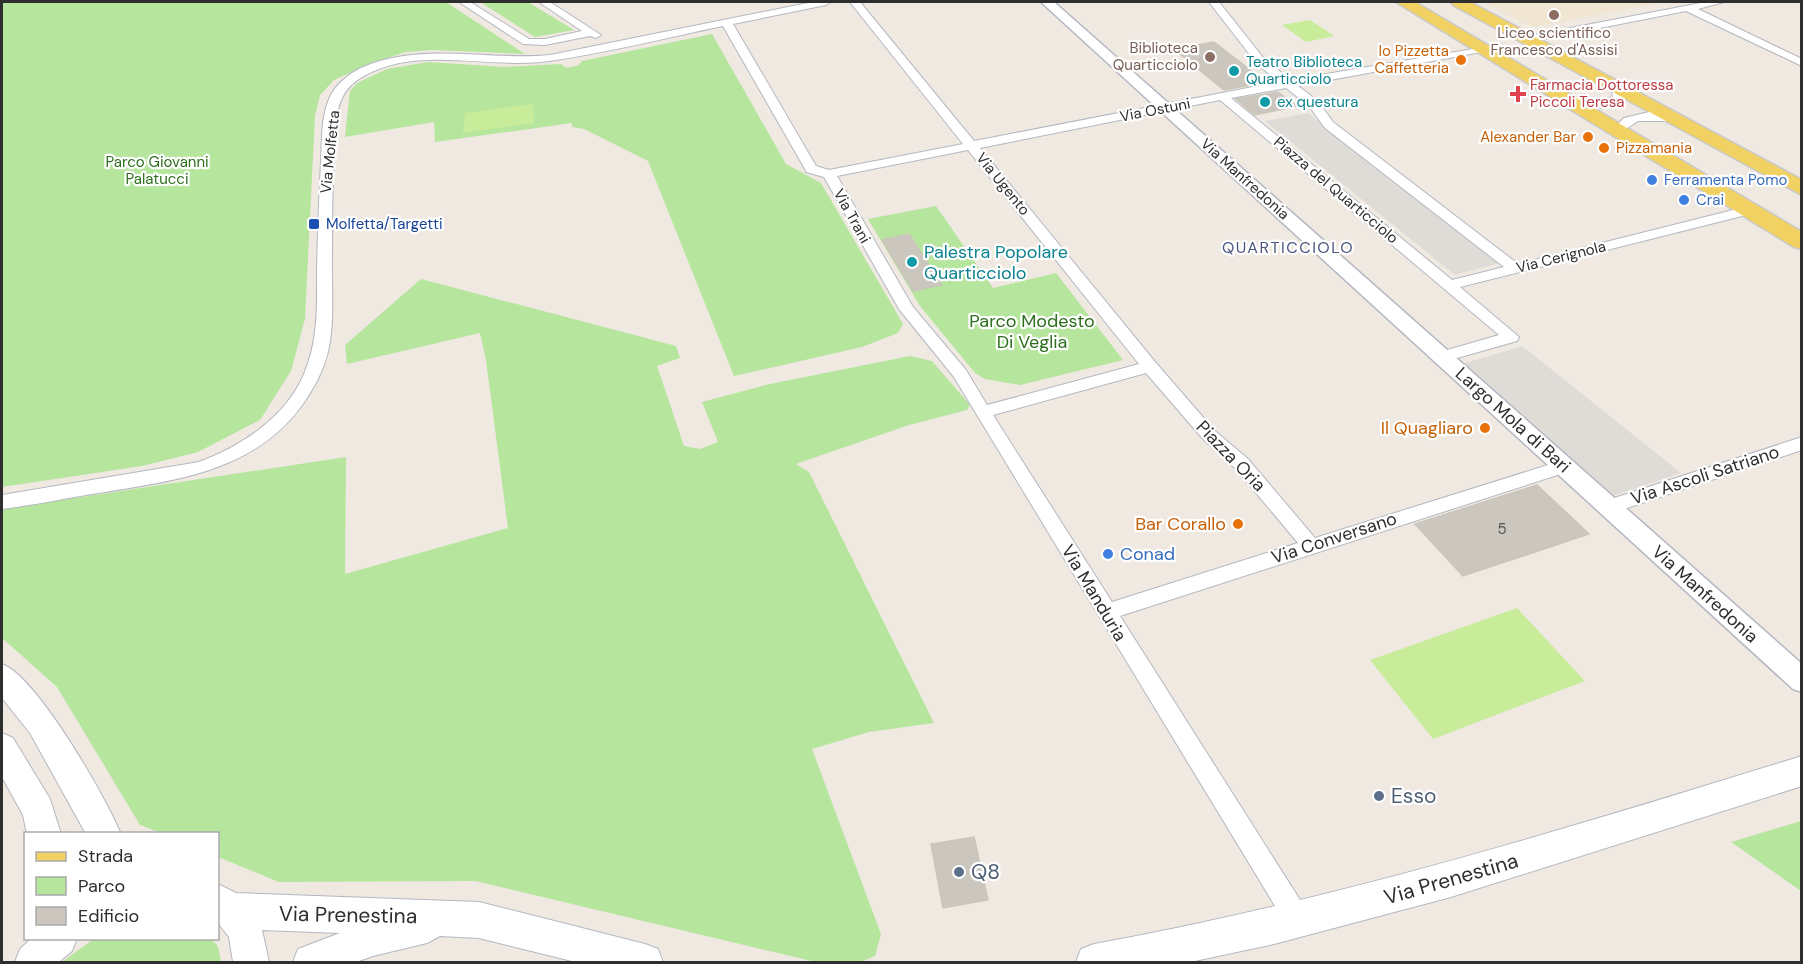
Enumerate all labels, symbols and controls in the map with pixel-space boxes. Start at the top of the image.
marker: Liceo scientifico Francesco d'Assisi [1547,8,1561,22]
place label: Liceo scientifico Francesco d'Assisi [1490,23,1618,60]
place label: Biblioteca Quarticciolo [1113,38,1198,75]
place label: Io Pizzetta Caffetteria [1375,41,1449,78]
marker: Biblioteca Quarticciolo [1203,50,1217,64]
place label: Teatro Biblioteca Quarticciolo [1246,52,1362,89]
marker: Io Pizzetta Caffetteria [1454,53,1468,67]
marker: Teatro Biblioteca Quarticciolo [1227,64,1241,78]
place label: Farmacia Dottoressa Piccoli Teresa [1530,75,1673,112]
marker: Farmacia Dottoressa Piccoli Teresa [1511,87,1525,101]
place label: ex questura [1277,92,1359,112]
street label: Via Ostuni [1118,93,1192,127]
marker: ex questura [1258,95,1272,109]
street label: Via Molfetta [316,109,344,195]
place label: Alexander Bar [1480,127,1576,147]
marker: Alexander Bar [1581,130,1595,144]
street label: Piazza del Quarticciolo [1269,132,1403,248]
street label: Via Manfredonia [1196,134,1294,224]
place label: Pizzamania [1616,138,1692,158]
marker: Pizzamania [1597,141,1611,155]
street label: Via Ugento [972,148,1035,220]
park label: Parco Giovanni Palatucci [105,152,209,189]
place label: Ferramenta Pomo [1664,170,1788,190]
marker: Ferramenta Pomo [1645,173,1659,187]
street label: Via Trani [829,185,875,247]
place label: Crai [1696,190,1724,210]
marker: Crai [1677,193,1691,207]
place label: Molfetta/Targetti [326,214,443,234]
marker: Molfetta/Targetti [307,217,321,231]
street label: Via Cerignola [1514,236,1608,278]
district label: QUARTICCIOLO [1222,237,1354,258]
place label: Palestra Popolare Quarticciolo [924,240,1068,285]
marker: Palestra Popolare Quarticciolo [905,255,919,269]
park label: Parco Modesto Di Veglia [969,309,1095,354]
street label: Largo Mola di Bari [1450,362,1576,478]
street label: Piazza Oria [1191,415,1271,497]
place label: Il Quagliaro [1381,416,1473,440]
marker: Il Quagliaro [1478,421,1492,435]
street label: Via Ascoli Satriano [1628,440,1782,510]
street label: Via Conversano [1268,506,1400,570]
place label: Bar Corallo [1135,512,1226,536]
marker: Bar Corallo [1231,517,1245,531]
house number: 5 [1497,519,1507,539]
street label: Via Manduria [1056,540,1132,646]
street label: Via Manfredonia [1647,540,1763,648]
place label: Conad [1120,542,1175,566]
marker: Conad [1101,547,1115,561]
place label: Esso [1391,782,1436,810]
marker: Esso [1372,789,1386,803]
legend [24,832,219,940]
text: Strada [78,844,133,868]
street label: Via Prenestina [1381,846,1521,912]
place label: Q8 [971,858,1000,886]
marker: Q8 [952,865,966,879]
text: Parco [78,874,125,898]
street label: Via Prenestina [279,900,417,930]
text: Edificio [78,904,139,928]

